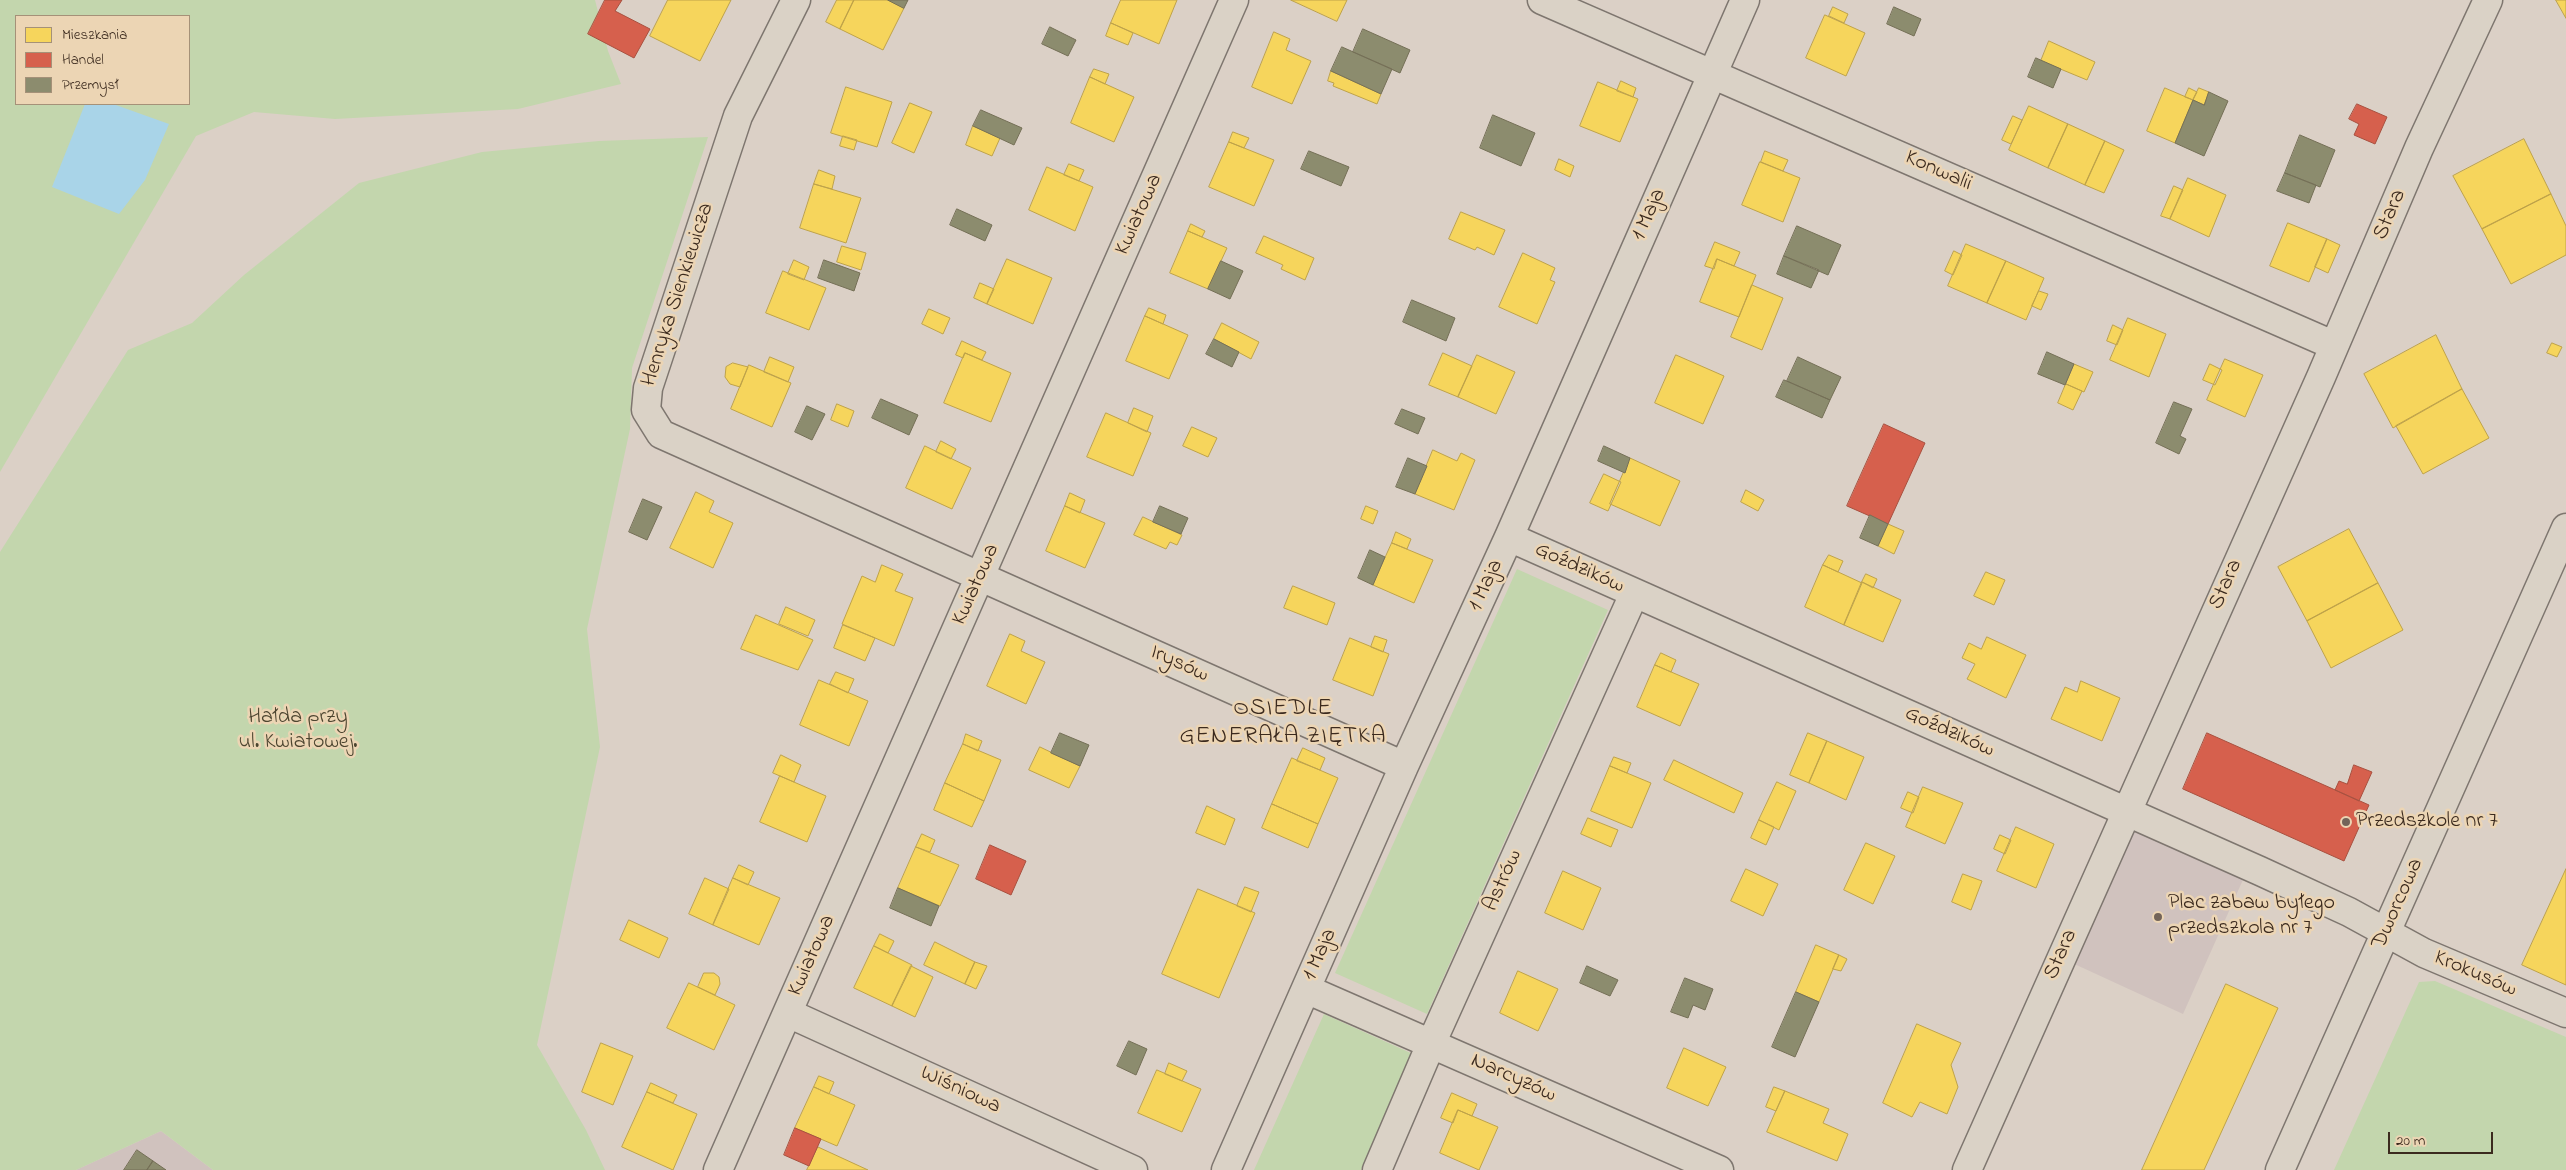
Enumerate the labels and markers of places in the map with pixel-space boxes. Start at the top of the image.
place label: Przedszkole nr 7 [2356,809,2498,835]
marker: Przedszkole nr 7 [2340,816,2352,828]
place label: Plac zabaw byłego przedszkola nr 7 [2168,891,2335,942]
marker: Plac zabaw byłego przedszkola nr 7 [2152,911,2164,923]

